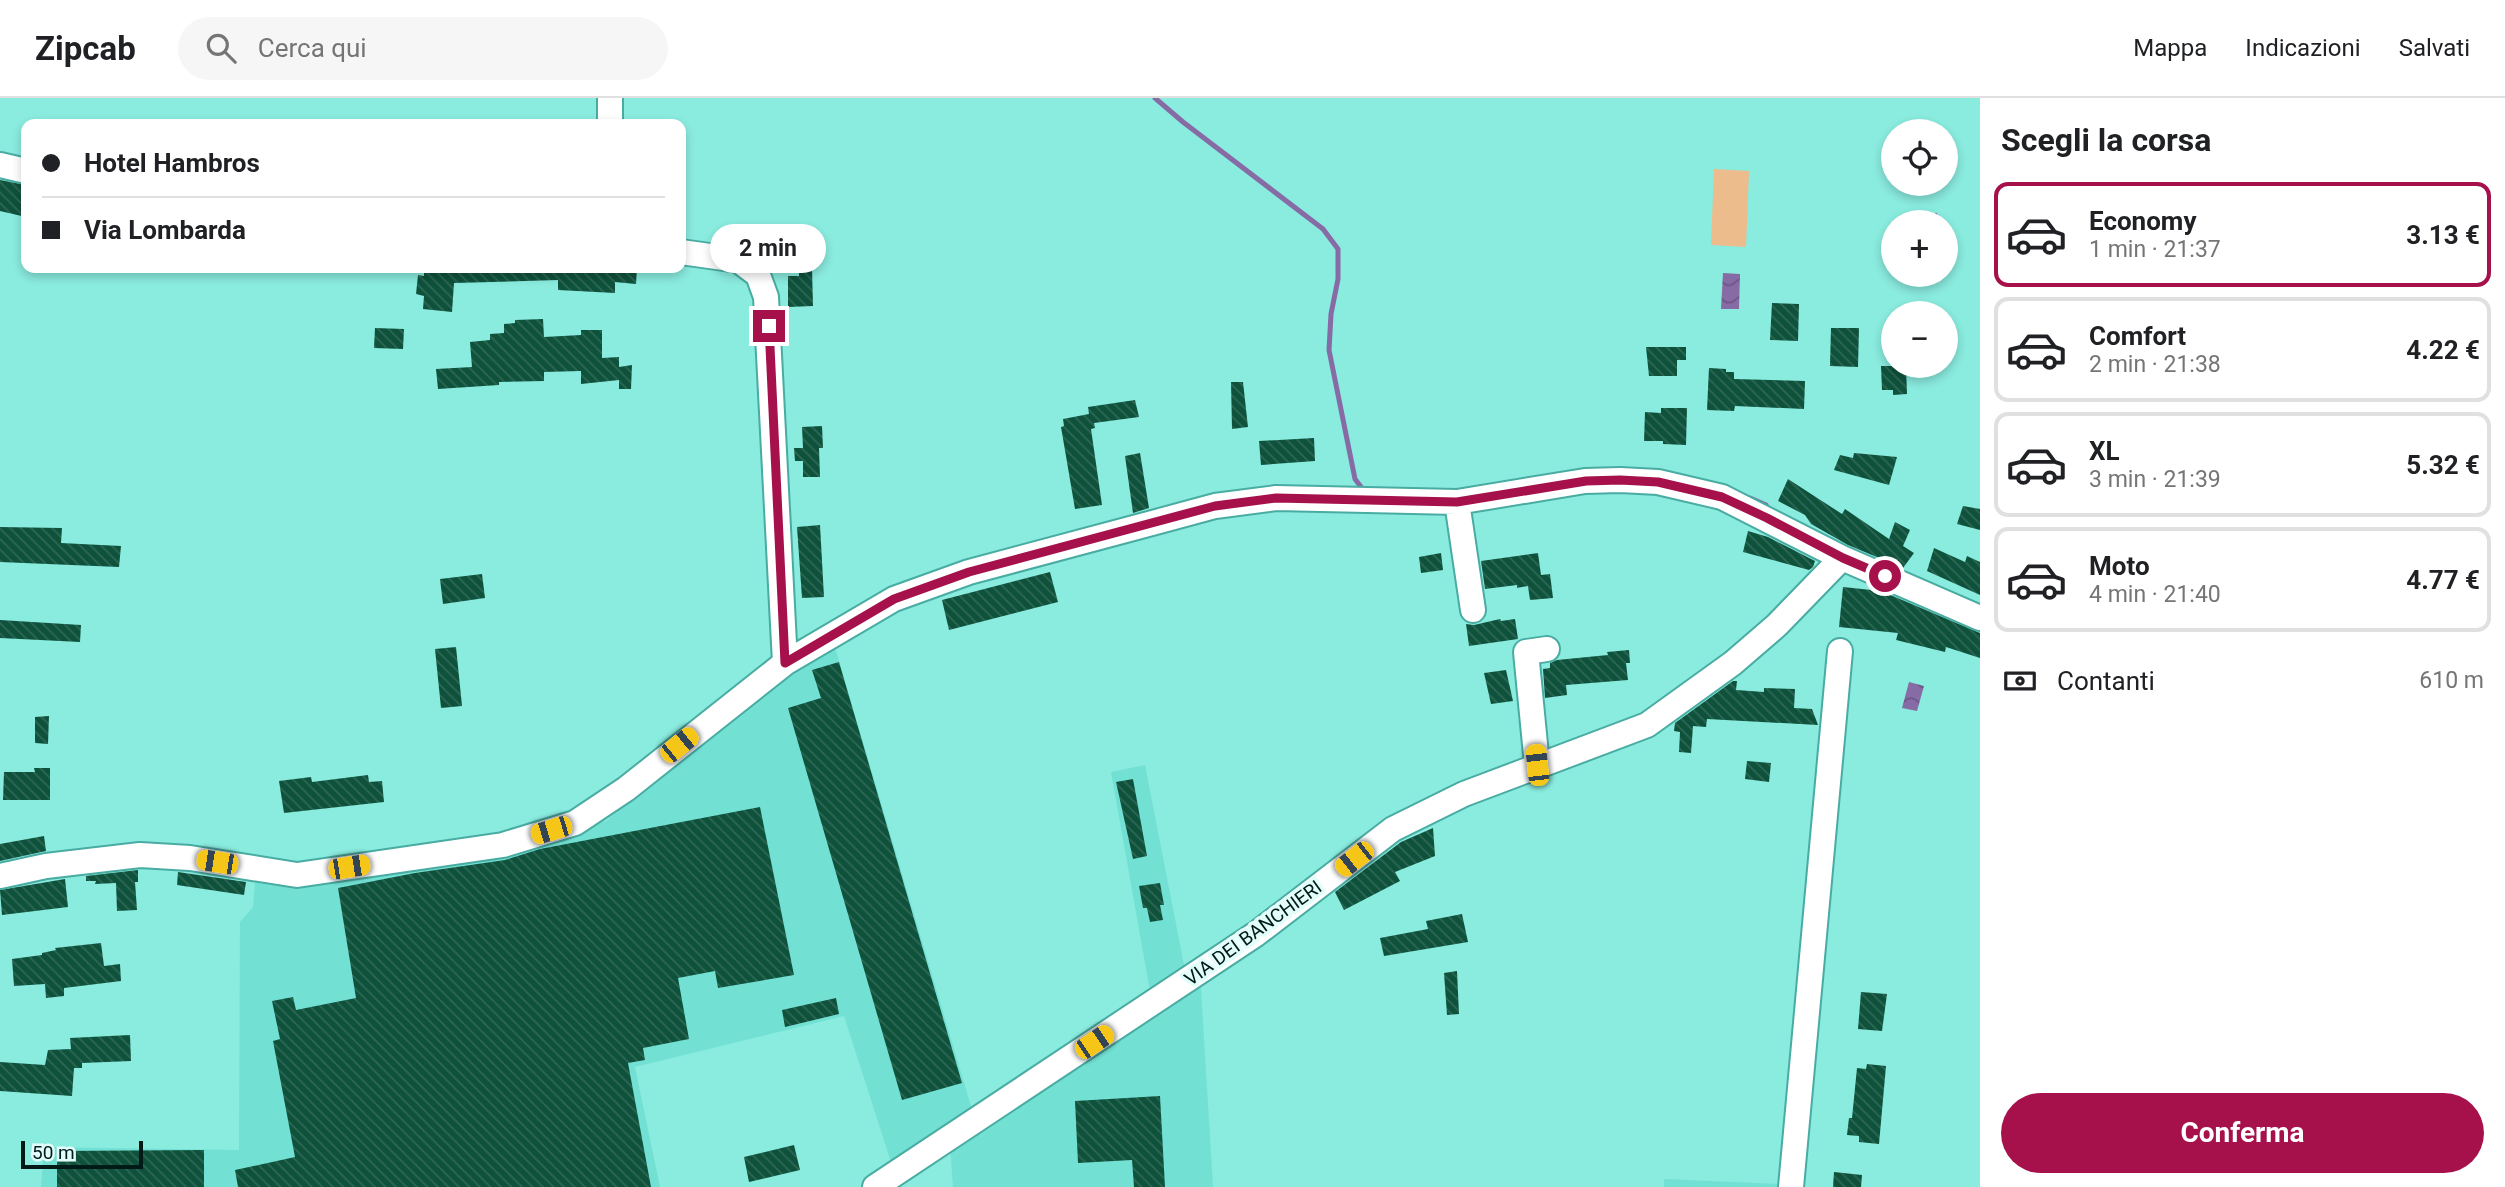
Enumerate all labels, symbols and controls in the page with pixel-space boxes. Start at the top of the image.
search box [178,17,668,80]
text: Zipcab [35,29,136,68]
icon: search [202,29,240,67]
text: Cerca qui [258,33,367,63]
text: Mappa [2133,34,2207,62]
text: Indicazioni [2245,34,2361,62]
text: Salvati [2399,34,2470,62]
map controls [1881,119,1958,378]
button: locate [1881,119,1958,196]
text: Scegli la corsa [2001,121,2211,159]
text: Hotel Hambros [84,148,260,178]
icon: car [2005,203,2068,266]
text: Economy [2089,206,2196,236]
button: + [1881,210,1958,287]
text: Via Lombarda [84,215,246,245]
text: 3.13 € [2406,220,2480,250]
callout: 2 min [711,224,827,274]
text: 2 min [739,235,797,262]
text: 1 min · 21:37 [2089,236,2221,263]
button: − [1881,301,1958,378]
route end [753,310,785,342]
icon: car [2005,318,2068,381]
text: Comfort [2089,321,2186,351]
text: 4.22 € [2406,335,2480,365]
text: 2 min · 21:38 [2089,351,2221,378]
icon: car [2005,433,2068,496]
text: XL [2089,436,2120,466]
text: 5.32 € [2406,450,2480,480]
text: 3 min · 21:39 [2089,466,2221,493]
icon: car [2005,548,2068,611]
text: Moto [2089,551,2150,581]
route start [1869,560,1901,592]
text: 4.77 € [2406,565,2480,595]
text: 4 min · 21:40 [2089,581,2221,608]
icon: cash [2001,662,2039,700]
text: Contanti [2057,666,2155,696]
text: 610 m [2419,667,2484,694]
car [657,724,702,766]
car [1525,743,1550,787]
car [528,814,575,846]
car [1331,838,1378,880]
car [195,848,240,876]
car [327,853,372,881]
street label: VIA DEI BANCHIERI [1180,875,1326,991]
car [1071,1022,1118,1062]
button: Conferma [2001,1093,2484,1173]
scale bar [21,1138,144,1170]
text: 50 m [32,1141,75,1164]

